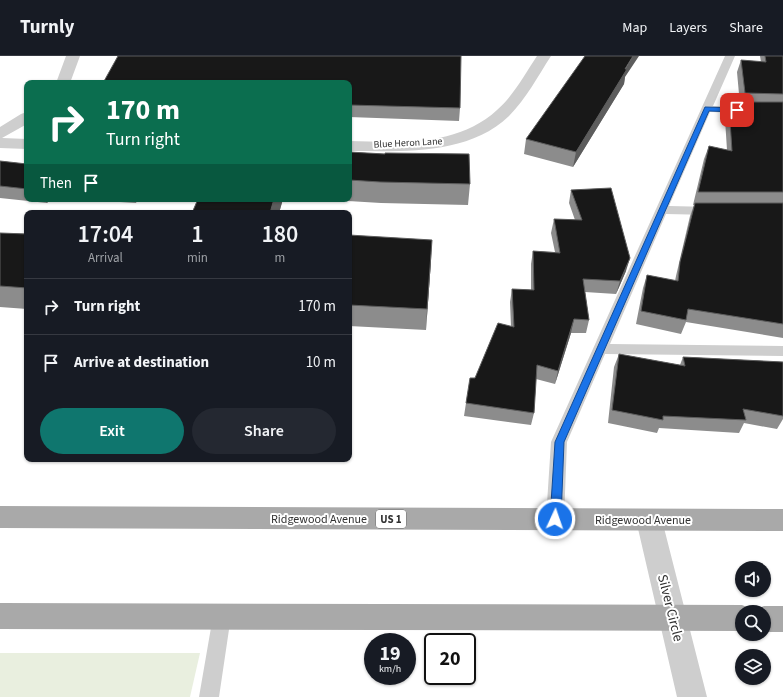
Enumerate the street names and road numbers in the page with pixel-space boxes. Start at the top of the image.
street label: Blue Heron Lane [373,134,443,152]
road number: US 1 [376,510,406,528]
street label: Ridgewood Avenue [271,511,367,528]
street label: Ridgewood Avenue [595,512,691,529]
street label: Silver Circle [652,572,688,644]

